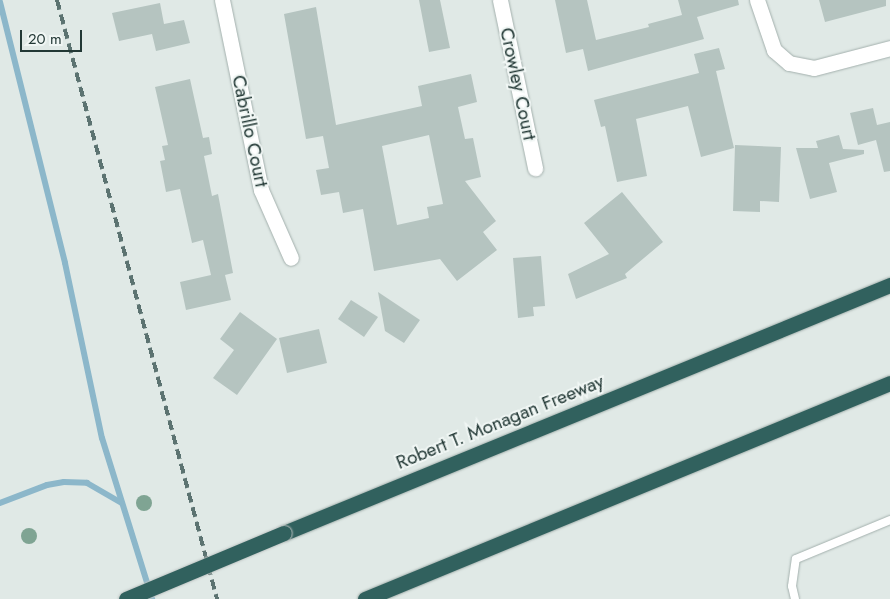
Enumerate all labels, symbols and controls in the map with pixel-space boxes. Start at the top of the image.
scale bar [22,20,85,52]
street label: Crowley Court [495,26,541,142]
text: 20 m [28,28,62,50]
street label: Cabrillo Court [227,73,273,189]
street label: Robert T. Monagan Freeway [393,370,607,474]

